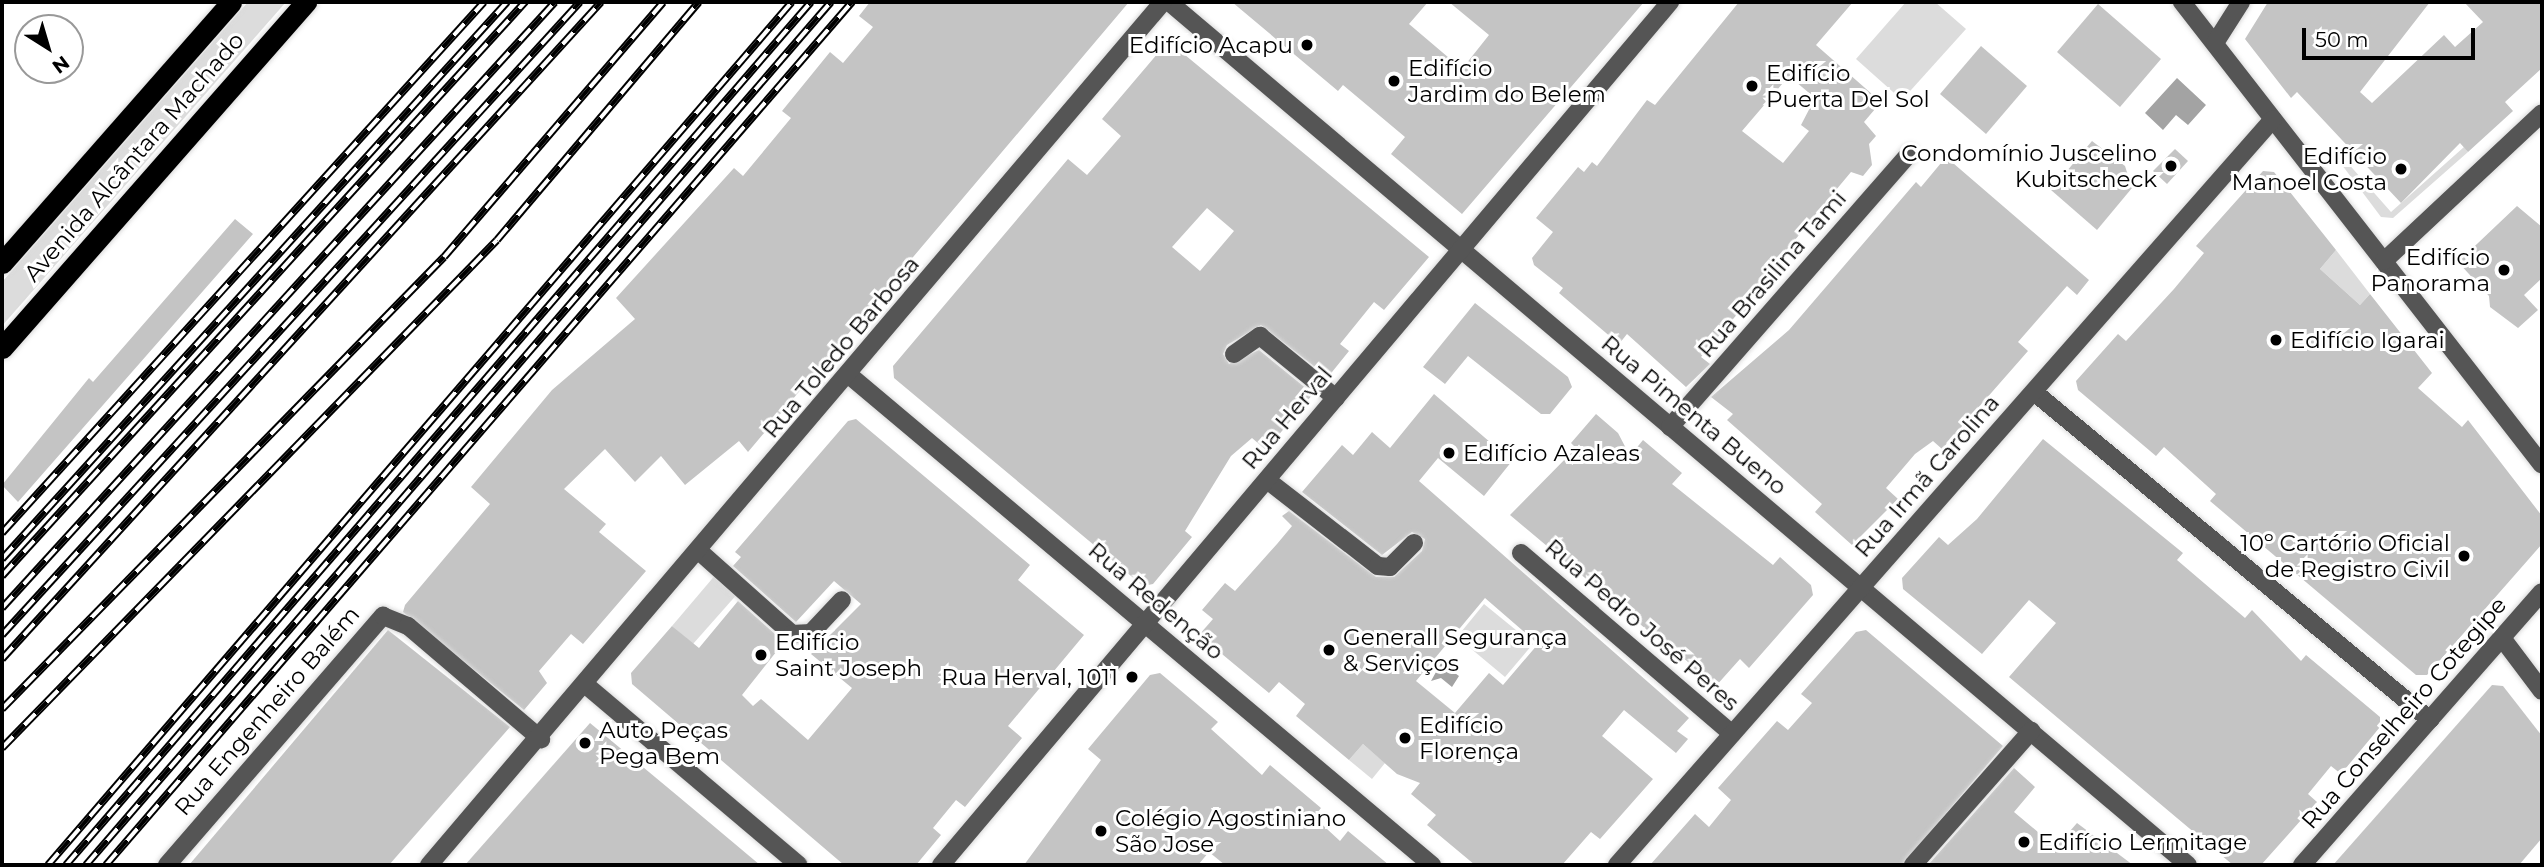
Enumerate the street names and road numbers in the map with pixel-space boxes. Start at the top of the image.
street label: Avenida Alcântara Machado [18,27,250,287]
street label: Rua Brasilina Tami [1692,185,1852,363]
street label: Rua Toledo Barbosa [757,250,925,444]
street label: Rua Pimenta Bueno [1596,329,1792,501]
street label: Rua Herval [1236,361,1338,475]
street label: Rua Irmã Carolina [1849,389,2005,563]
street label: Rua Pedro José Peres [1539,533,1745,717]
street label: Rua Redenção [1083,536,1229,666]
street label: Rua Conselheiro Cotegipe [2296,591,2512,835]
street label: Rua Engenheiro Balém [169,601,365,821]

